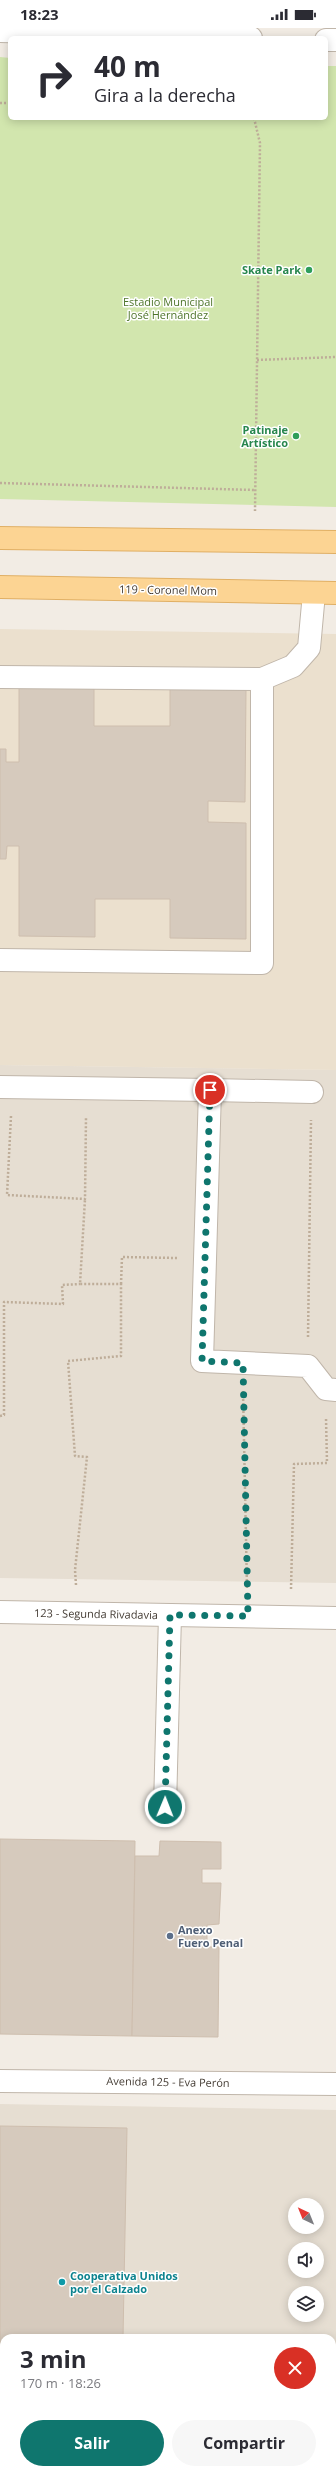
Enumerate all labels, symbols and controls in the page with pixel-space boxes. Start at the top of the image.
text: 18:23 [20,4,59,24]
text: 40 m [94,47,161,85]
icon: right [28,52,80,104]
text: Gira a la derecha [94,83,236,107]
place label: Skate Park [242,262,301,277]
marker: Skate Park [304,265,314,275]
park label: Estadio Municipal José Hernández [123,294,213,322]
place label: Patinaje Artístico [241,422,288,450]
marker: Patinaje Artístico [291,431,301,441]
street label: 119 - Coronel Mom [119,581,217,598]
pin [193,1073,227,1107]
icon: arrive [199,1079,221,1101]
street label: 123 - Segunda Rivadavia [34,1605,158,1622]
position arrow [144,1786,186,1828]
place label: Anexo Fuero Penal [178,1922,243,1950]
marker: Anexo Fuero Penal [165,1931,175,1941]
street label: Avenida 125 - Eva Perón [106,2073,230,2090]
north arrow [288,2198,324,2234]
map controls [288,2198,324,2322]
button: sound [288,2242,324,2278]
place label: Cooperativa Unidos por el Calzado [70,2268,178,2296]
marker: Cooperativa Unidos por el Calzado [57,2277,67,2287]
button: layers [288,2286,324,2322]
text: 3 min [20,2342,87,2375]
button: close [274,2347,316,2389]
text: 170 m · 18:26 [20,2374,101,2392]
button: Salir [20,2420,164,2466]
button: Compartir [172,2420,316,2466]

